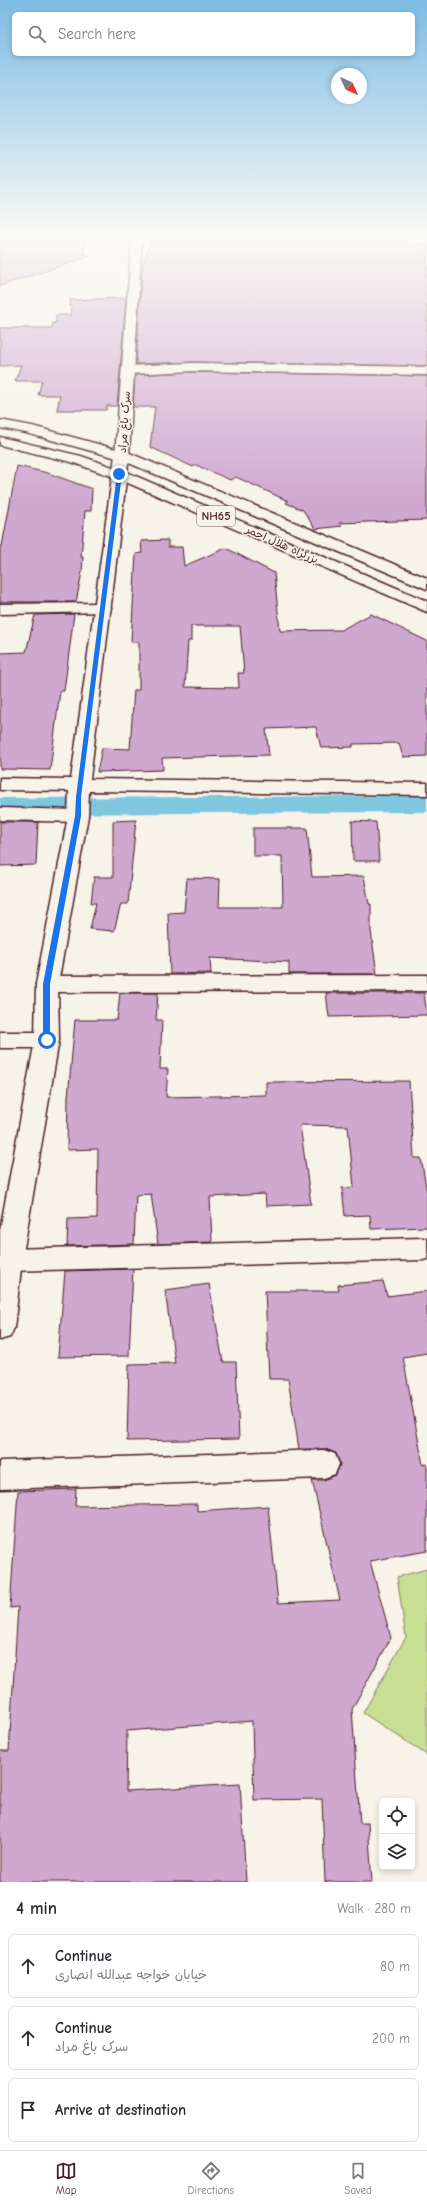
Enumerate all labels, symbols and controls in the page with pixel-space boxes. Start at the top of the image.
search box [12,12,415,56]
icon: search [26,23,48,45]
text: Search here [58,25,136,43]
north arrow [331,68,367,104]
street label: سرک باغ مراد [116,391,135,454]
route end [110,465,128,483]
road number: NH65 [197,506,235,526]
street label: بزرگراه هلال احمر [242,522,320,567]
route start [38,1031,56,1049]
map controls [379,1798,415,1870]
button: locate [379,1798,415,1834]
button: layers [379,1834,415,1870]
text: 4 min [16,1899,57,1918]
text: Walk · 280 m [337,1901,411,1916]
text: Continue [55,1947,112,1965]
icon: ahead [17,1955,39,1977]
text: 80 m [380,1959,410,1974]
text: خیابان خواجه عبدالله انصاری [55,1967,207,1982]
text: Continue [55,2019,112,2037]
icon: ahead [17,2027,39,2049]
text: 200 m [372,2031,410,2046]
text: سرک باغ مراد [55,2039,128,2054]
icon: arrive [17,2099,39,2121]
text: Arrive at destination [55,2101,186,2119]
tab: Map [55,2160,77,2197]
tab: Directions [187,2160,234,2197]
tab: Saved [344,2160,372,2197]

